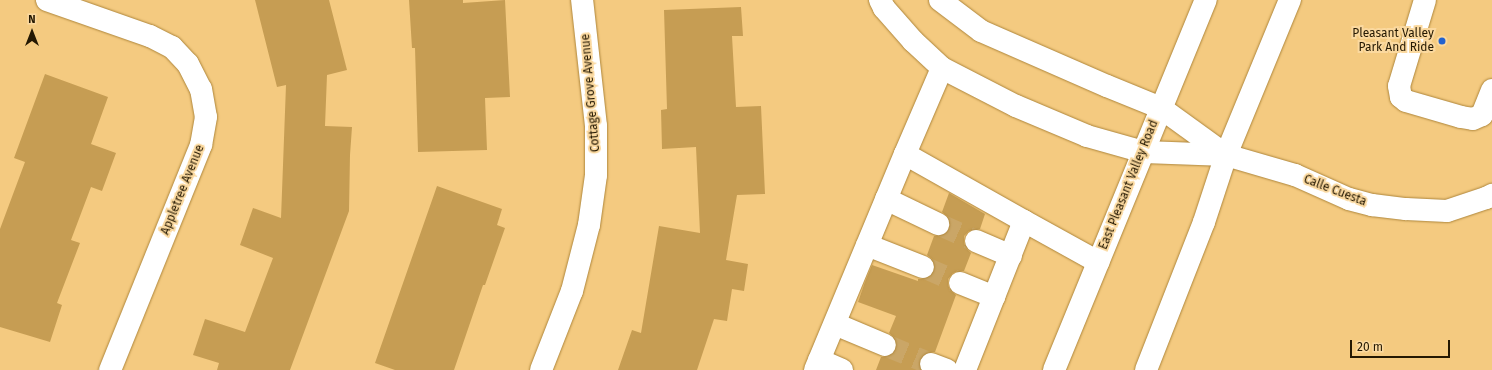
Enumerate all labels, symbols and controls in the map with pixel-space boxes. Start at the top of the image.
north arrow [12,12,52,52]
text: N [28,13,36,26]
place label: Pleasant Valley Park And Ride [1352,27,1434,55]
street label: Cottage Grove Avenue [579,33,603,153]
marker: Pleasant Valley Park And Ride [1437,36,1447,46]
street label: East Pleasant Valley Road [1096,118,1162,252]
street label: Appletree Avenue [158,143,208,237]
street label: Calle Cuesta [1302,172,1368,210]
scale bar [1352,332,1452,358]
text: 20 m [1357,340,1383,354]

